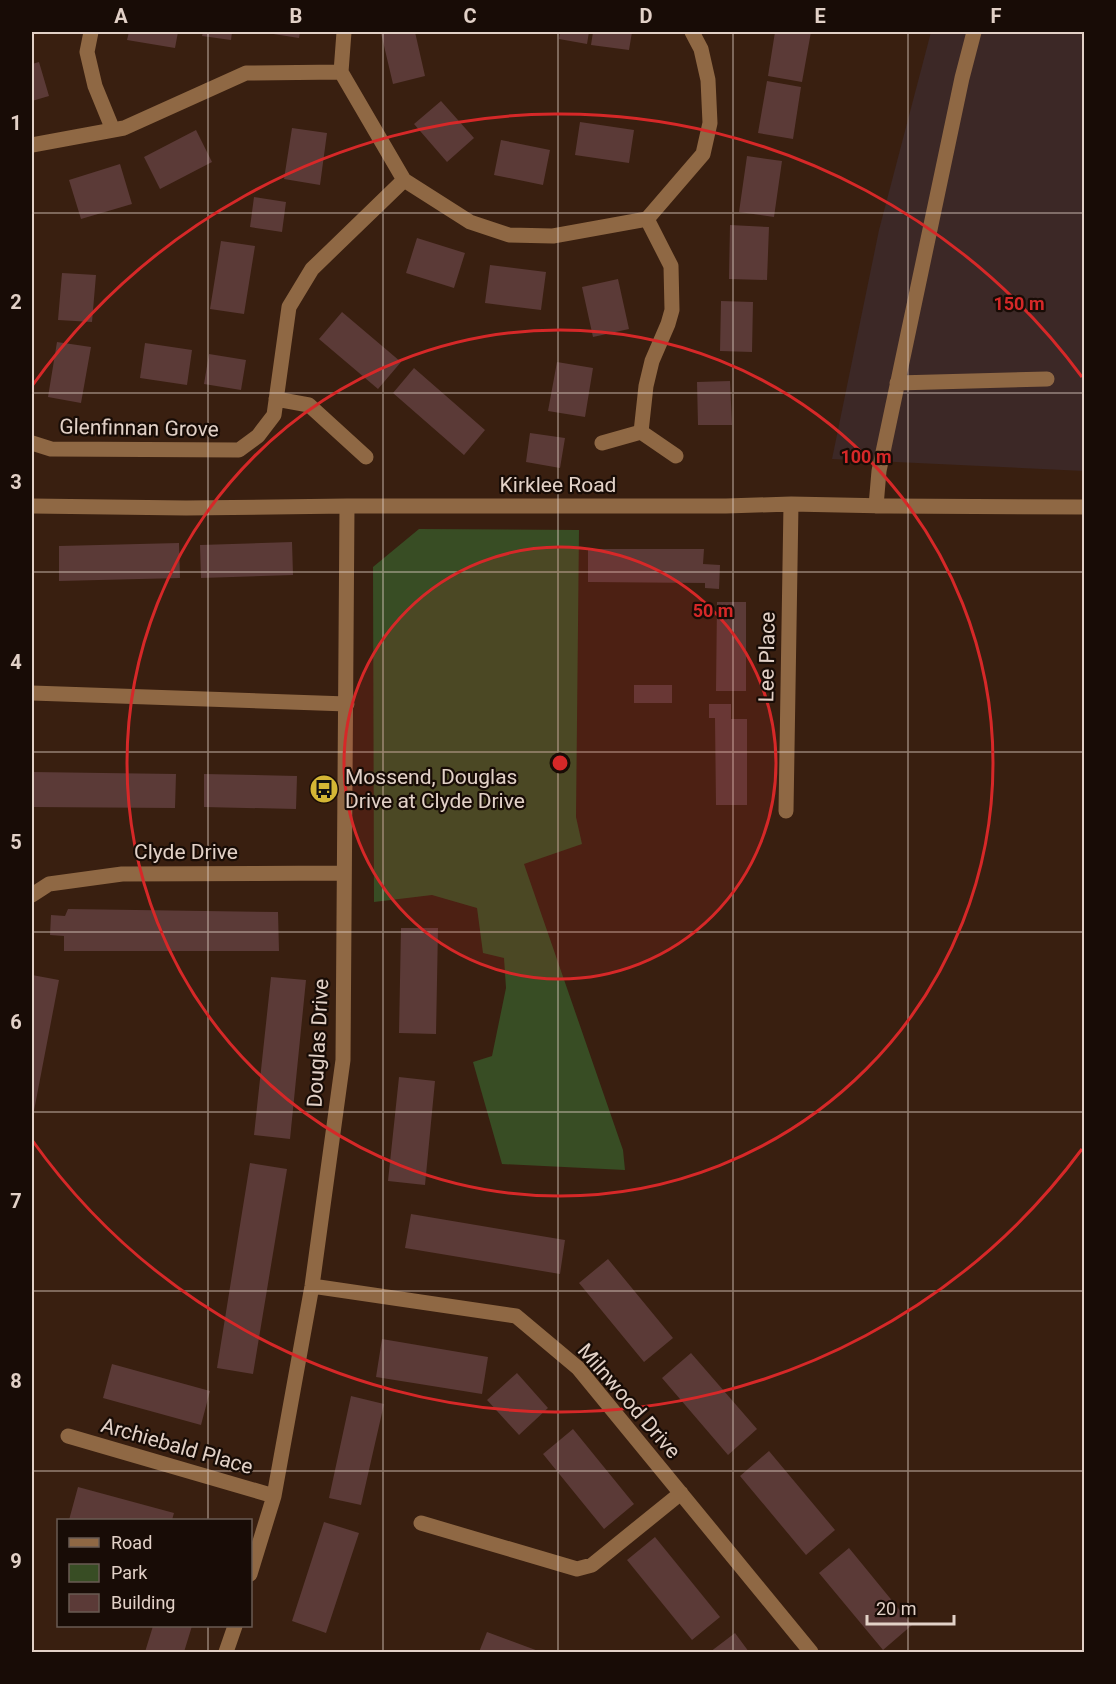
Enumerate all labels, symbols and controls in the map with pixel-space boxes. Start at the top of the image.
text: A [114,4,128,28]
text: B [290,4,302,28]
text: C [463,4,477,28]
text: D [640,4,653,28]
text: E [814,4,826,28]
text: F [991,4,1002,28]
text: 1 [10,111,22,135]
text: 2 [10,290,22,314]
text: 150 m [993,293,1045,314]
street label: Glenfinnan Grove [59,415,219,441]
text: 100 m [840,446,892,467]
text: 3 [10,470,22,494]
street label: Kirklee Road [500,473,616,497]
text: 50 m [693,600,733,621]
street label: Lee Place [754,611,780,703]
text: 4 [10,650,22,674]
centre of rings [550,753,570,773]
place label: Mossend, Douglas Drive at Clyde Drive [345,765,525,813]
bus stop icon: Mossend, Douglas Drive at Clyde Drive [308,773,340,805]
text: 5 [10,830,22,854]
street label: Clyde Drive [134,840,238,864]
street label: Douglas Drive [303,978,333,1108]
text: 6 [10,1010,22,1034]
text: 7 [10,1189,22,1213]
street label: Milnwood Drive [573,1339,685,1463]
text: 8 [10,1369,22,1393]
street label: Archiebald Place [98,1413,256,1479]
legend [57,1519,252,1627]
text: Road [111,1532,152,1553]
text: 9 [10,1549,22,1573]
text: Park [111,1562,148,1583]
scale bar [867,1588,954,1626]
text: Building [111,1592,175,1613]
text: 20 m [876,1598,916,1619]

